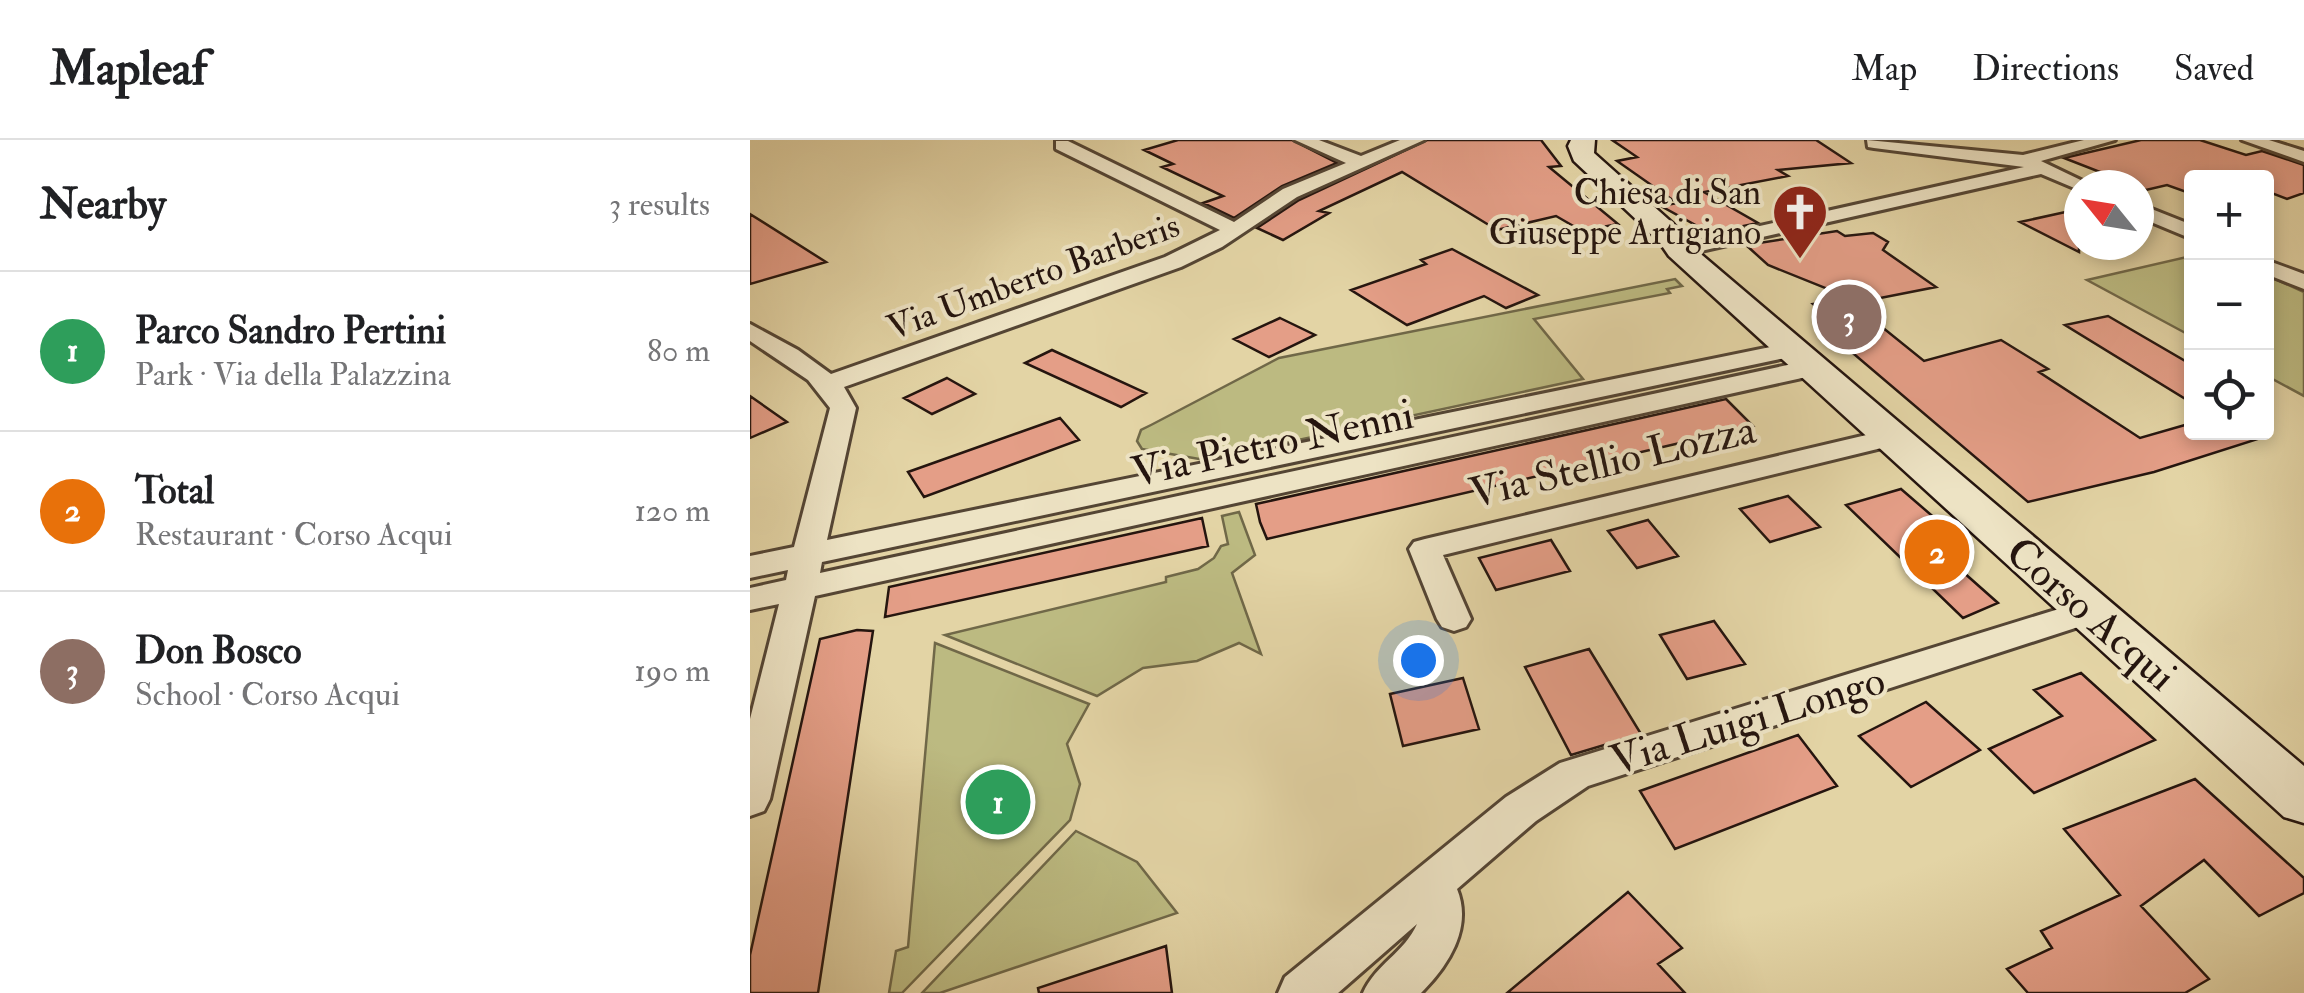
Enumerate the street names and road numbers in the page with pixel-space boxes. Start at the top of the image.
street label: Via Umberto Barberis [881,204,1186,350]
street label: Via Pietro Nenni [1127,389,1418,499]
street label: Via Stellio Lozza [1465,404,1761,520]
street label: Corso Acqui [1995,527,2186,703]
street label: Via Luigi Longo [1604,654,1891,787]

